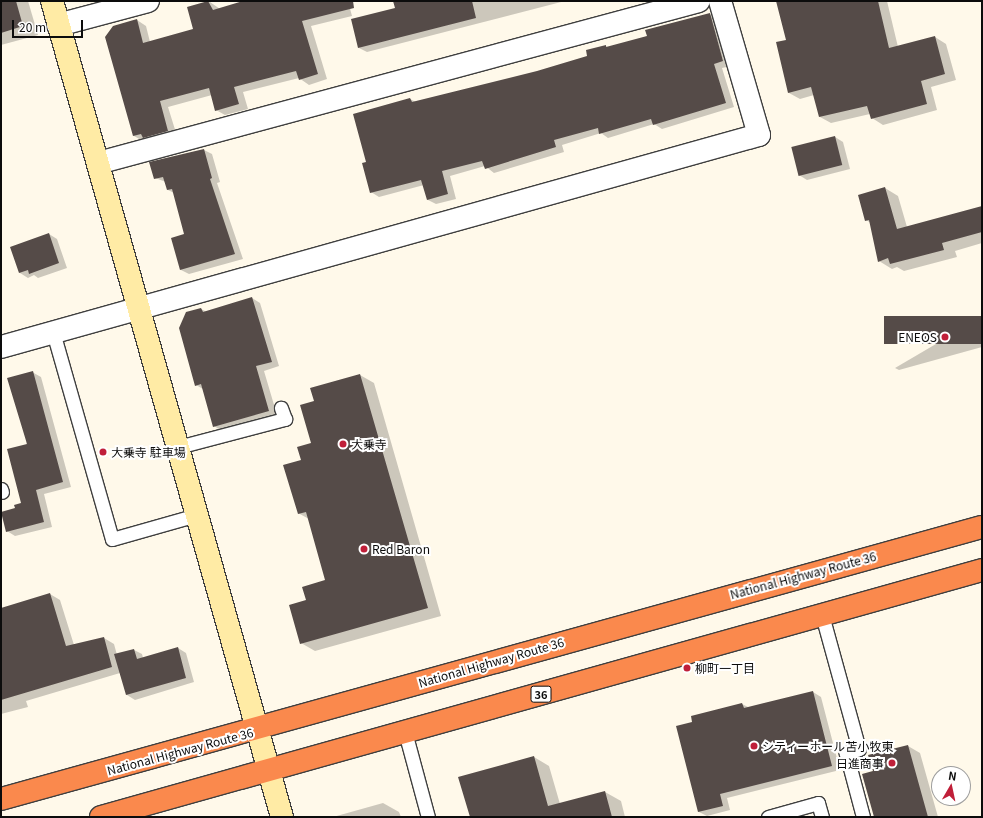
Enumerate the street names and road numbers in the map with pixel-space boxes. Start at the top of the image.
street label: National Highway Route 36 [728,549,878,601]
street label: National Highway Route 36 [417,634,565,690]
road number: 36 [530,685,552,703]
street label: National Highway Route 36 [105,725,255,777]

